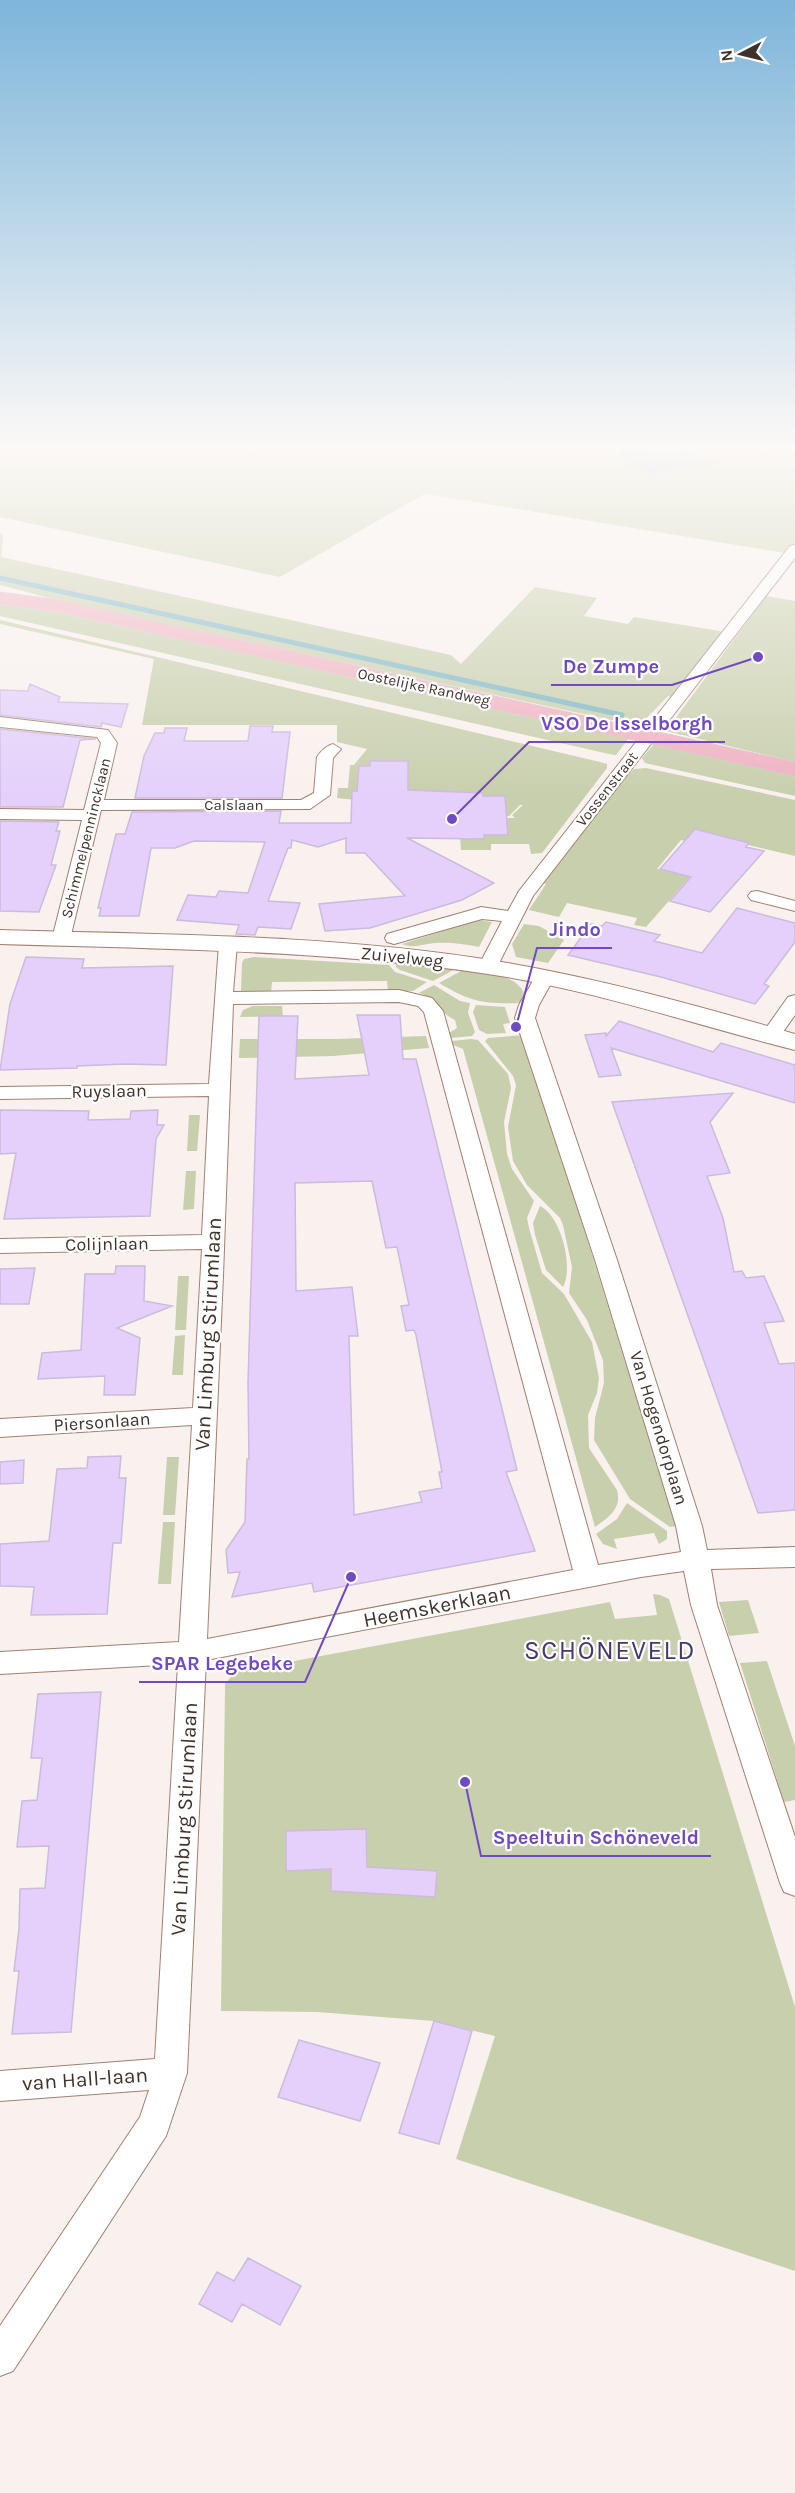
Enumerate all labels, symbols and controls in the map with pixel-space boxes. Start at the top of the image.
north arrow [711,24,771,84]
text: N [716,49,737,63]
callout: De Zumpe [551,647,672,685]
text: De Zumpe [563,655,659,678]
street label: Oostelijke Randweg [356,664,492,710]
callout: VSO De Isselborgh [529,704,725,742]
text: VSO De Isselborgh [541,712,713,735]
street label: Vossenstraat [572,748,642,830]
street label: Schimmelpennincklaan [57,756,115,920]
street label: Calslaan [204,796,264,814]
callout: Jindo [537,910,612,948]
text: Jindo [549,918,601,941]
street label: Zuivelweg [360,942,444,972]
street label: Ruyslaan [71,1079,147,1103]
street label: Van Limburg Stirumlaan [190,1217,226,1451]
street label: Colijnlaan [65,1232,149,1256]
street label: Van Hogendorplaan [625,1348,693,1508]
street label: Piersonlaan [53,1408,151,1436]
street label: Heemskerklaan [361,1580,513,1632]
district label: SCHÖNEVELD [524,1635,696,1666]
callout: SPAR Legebeke [139,1644,305,1682]
text: SPAR Legebeke [151,1652,293,1675]
street label: Van Limburg Stirumlaan [166,1702,202,1936]
callout: Speeltuin Schöneveld [481,1818,711,1856]
text: Speeltuin Schöneveld [493,1826,699,1849]
street label: van Hall-laan [21,2063,149,2095]

